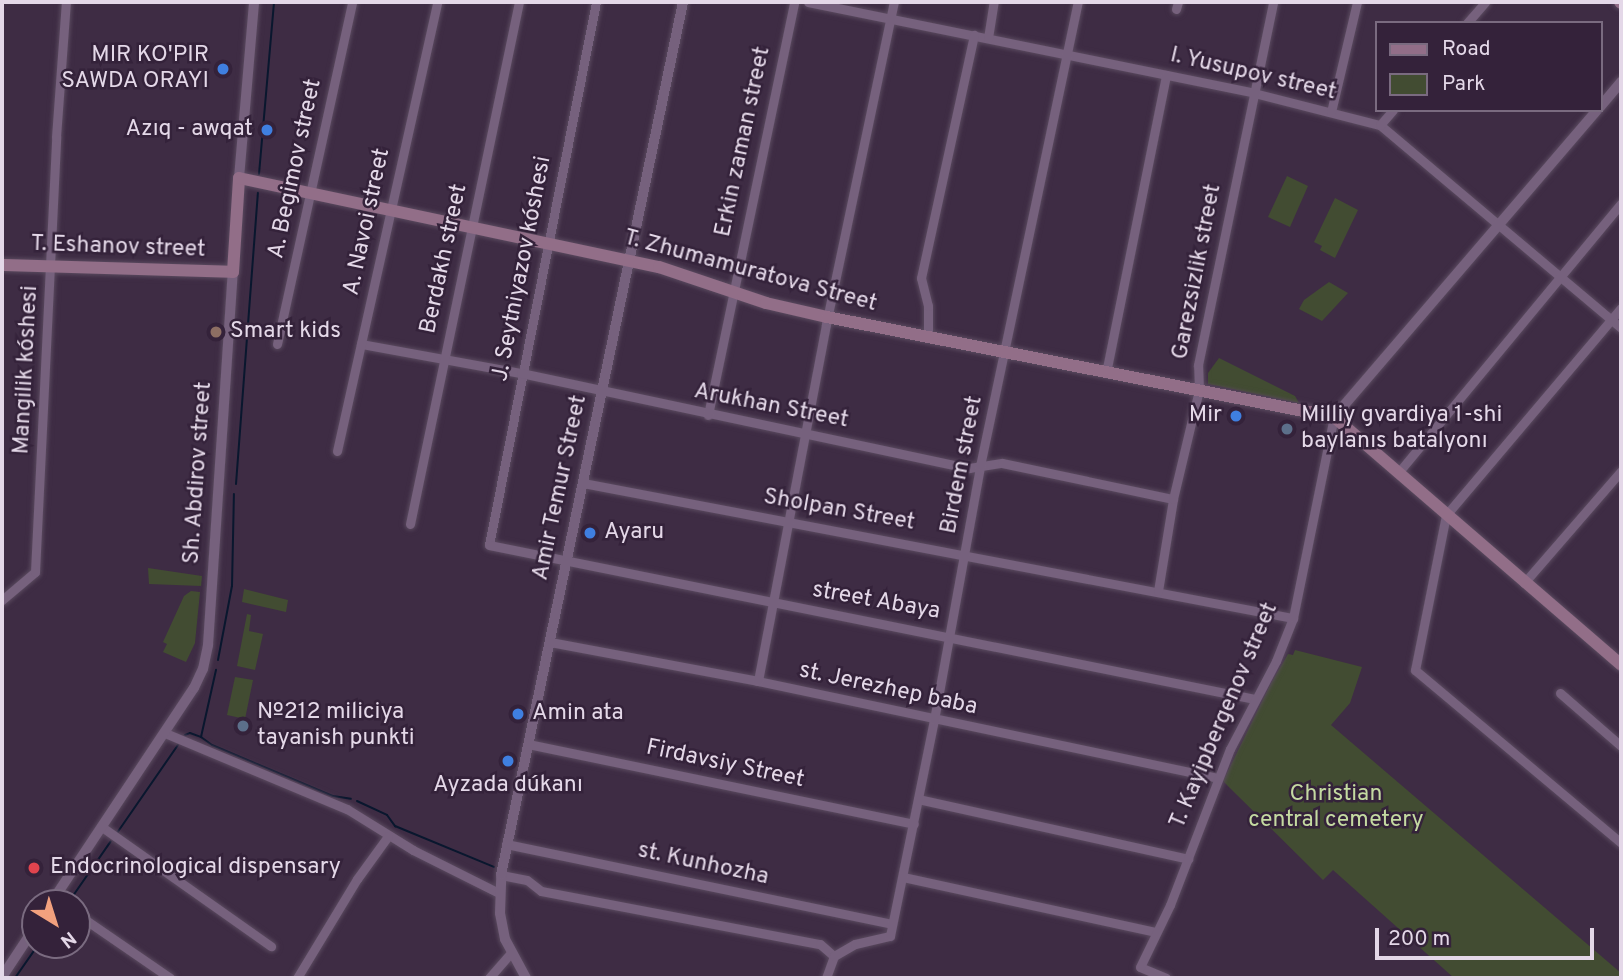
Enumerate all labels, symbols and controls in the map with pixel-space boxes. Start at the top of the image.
legend [1374,21,1602,112]
text: Road [1442,36,1491,63]
place label: MIR KO'PIR SAWDA ORAYI [60,42,209,96]
street label: I. Yusupov street [1167,42,1339,108]
street label: Erkin zaman street [710,44,778,240]
marker: MIR KO'PIR SAWDA ORAYI [215,61,231,77]
text: Park [1442,71,1485,98]
street label: A. Begimov street [263,77,329,261]
place label: Azıq - awqat [125,116,253,144]
marker: Azıq - awqat [259,122,275,138]
street label: A. Navoi street [339,146,397,298]
street label: J. Seytniyazov kóshesi [488,154,558,384]
street label: Berdakh street [416,182,474,336]
street label: Garezsizlik street [1167,182,1229,362]
street label: T. Zhumamuratova Street [620,225,880,319]
street label: T. Eshanov street [30,231,206,265]
street label: Mangilik kóshesi [9,285,45,455]
place label: Smart kids [230,318,341,346]
marker: Smart kids [208,324,224,340]
street label: Arukhan Street [691,379,851,435]
street label: Sh. Abdirov street [179,380,219,566]
street label: Amir Temur Street [528,392,594,584]
street label: Birdem street [936,394,990,536]
place label: Mir [1189,402,1222,430]
place label: Milliy gvardiya 1-shi baylanıs batalyonı [1301,402,1502,456]
marker: Mir [1228,408,1244,424]
marker: Milliy gvardiya 1-shi baylanıs batalyonı [1279,421,1295,437]
street label: Sholpan Street [761,484,917,538]
place label: Ayaru [604,519,664,547]
marker: Ayaru [582,525,598,541]
street label: street Abaya [809,577,943,627]
street label: T. Kayipbergenov street [1165,599,1285,833]
street label: st. Jerezhep baba [796,658,980,722]
place label: №212 miliciya tayanish punkti [257,699,415,753]
place label: Amin ata [532,700,624,728]
marker: Amin ata [510,706,526,722]
marker: №212 miliciya tayanish punkti [235,718,251,734]
street label: Firdavsiy Street [643,735,807,795]
marker: Ayzada dúkanı [500,753,516,769]
place label: Ayzada dúkanı [433,772,583,800]
park label: Christian central cemetery [1248,781,1424,835]
street label: st. Kunhozha [635,838,771,892]
place label: Endocrinological dispensary [50,854,341,882]
marker: Endocrinological dispensary [24,858,44,878]
north arrow [21,889,91,959]
scale bar [1378,914,1597,958]
text: N [55,925,80,953]
text: 200 m [1388,926,1450,953]

